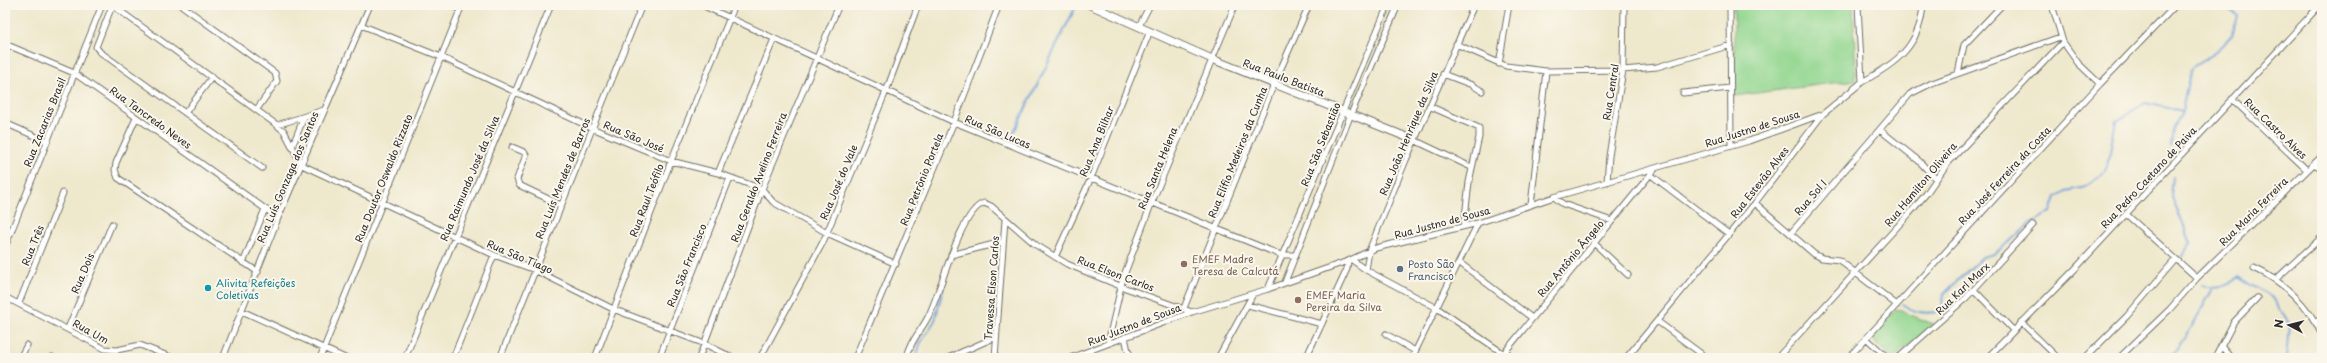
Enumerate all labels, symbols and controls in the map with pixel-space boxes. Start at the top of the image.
street label: Rua Paulo Batista [1241,55,1328,100]
street label: Rua Central [1598,62,1622,121]
street label: Rua João Henrique da Silva [1375,68,1441,197]
street label: Rua Zacarias Brasil [19,75,69,169]
street label: Rua Tancredo Neves [107,82,195,152]
street label: Rua Elífio Medeiros da Cunha [1204,83,1271,220]
street label: Rua Castro Alves [2241,94,2311,162]
street label: Rua São Sebastião [1296,99,1344,188]
street label: Rua Ana Bilhar [1075,103,1117,179]
street label: Rua Justno de Sousa [1703,105,1802,150]
street label: Rua Luís Gonzaga dos Santos [253,109,322,245]
street label: Rua Geraldo Avelino Ferreira [726,109,790,244]
street label: Rua São Lucas [963,110,1034,152]
street label: Rua Doutor Oswaldo Rizzato [350,111,416,245]
street label: Rua Raimundo José da Silva [436,112,503,243]
street label: Rua Luís Mendes de Barros [531,115,593,241]
street label: Rua São José [601,116,667,156]
street label: Rua José Ferreira da Costa [1954,122,2054,228]
street label: Rua Pedro Caetano de Paiva [2097,122,2200,231]
street label: Rua Santa Helena [1134,124,1181,211]
street label: Rua Petrônio Portela [896,130,947,228]
street label: Rua Hamilton Oliveira [1880,138,1960,229]
street label: Rua José do Vale [815,142,861,222]
street label: Rua Estevão Alves [1726,143,1792,221]
street label: Rua Raul Teófilo [625,161,667,239]
street label: Rua Maria Ferreira [2215,173,2291,249]
street label: Rua Sol I [1790,176,1830,218]
street label: Rua Justno de Sousa [1392,202,1492,242]
street label: Rua Antônio Ângelo [1533,216,1607,300]
street label: Rua São Francisco [662,221,710,309]
street label: Rua Três [17,222,47,268]
street label: Rua São Tiago [485,235,556,277]
street label: Travessa Elson Carlos [980,235,1002,341]
street label: Rua Dois [67,250,97,296]
street label: Rua Elson Carlos [1076,251,1157,295]
place label: EMEF Madre Teresa de Calcutá [1192,251,1280,278]
place label: Posto São Francisco [1408,256,1455,283]
street label: Rua Karl Marx [1932,258,1992,318]
marker: EMEF Madre Teresa de Calcutá [1179,259,1189,269]
marker: Posto São Francisco [1395,264,1405,274]
place label: Alivita Refeições Coletivas [216,275,296,302]
marker: Alivita Refeições Coletivas [203,283,213,293]
place label: EMEF Maria Pereira da Silva [1306,287,1382,314]
marker: EMEF Maria Pereira da Silva [1293,295,1303,305]
street label: Rua Justno de Sousa [1085,299,1184,349]
north arrow [2269,305,2309,345]
street label: Rua Um [70,315,112,347]
text: N [2270,318,2288,329]

